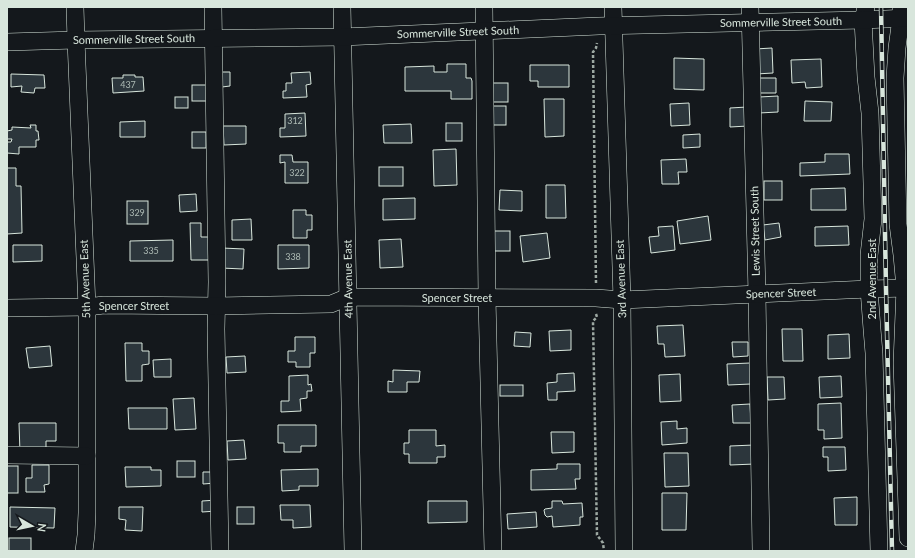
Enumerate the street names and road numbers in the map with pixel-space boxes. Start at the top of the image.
street label: Sommerville Street South [720,14,842,29]
street label: Sommerville Street South [397,23,519,40]
street label: Sommerville Street South [73,31,195,46]
street label: Lewis Street South [747,186,762,276]
street label: 5th Avenue East [77,239,92,319]
street label: 2nd Avenue East [865,239,878,319]
street label: 4th Avenue East [340,240,355,318]
street label: 3rd Avenue East [613,240,628,318]
street label: Spencer Street [746,285,816,300]
street label: Spencer Street [422,291,492,304]
street label: Spencer Street [99,299,169,312]

